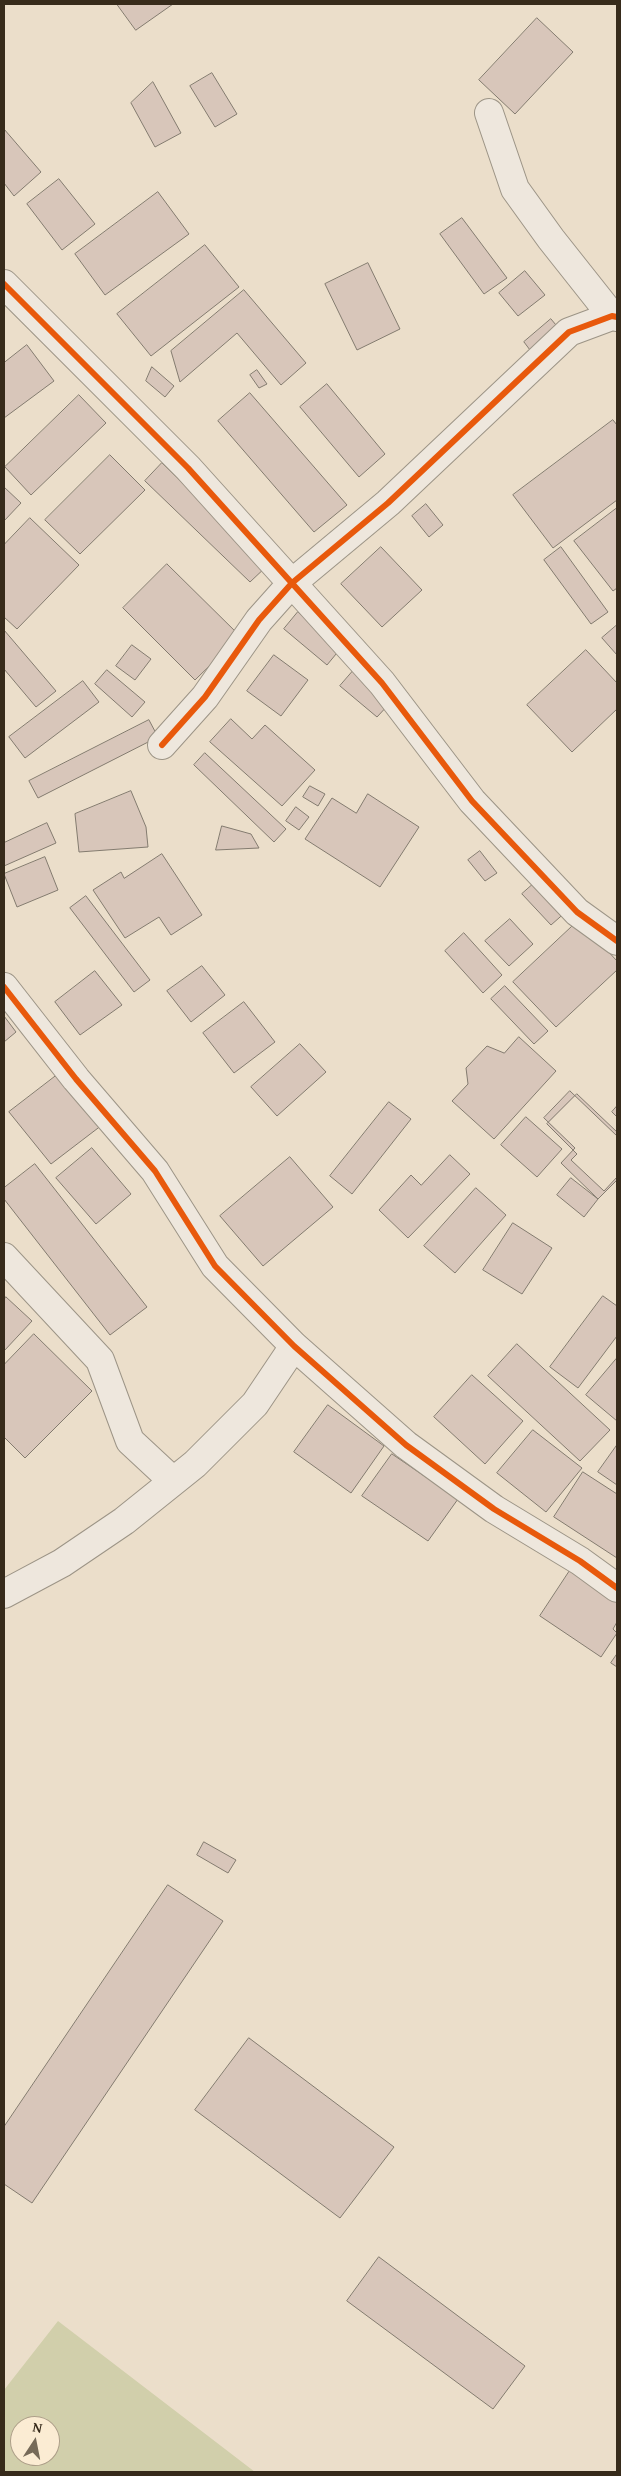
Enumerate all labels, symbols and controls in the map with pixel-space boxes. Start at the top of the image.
north arrow [10,2416,60,2466]
text: N [31,2417,44,2438]

